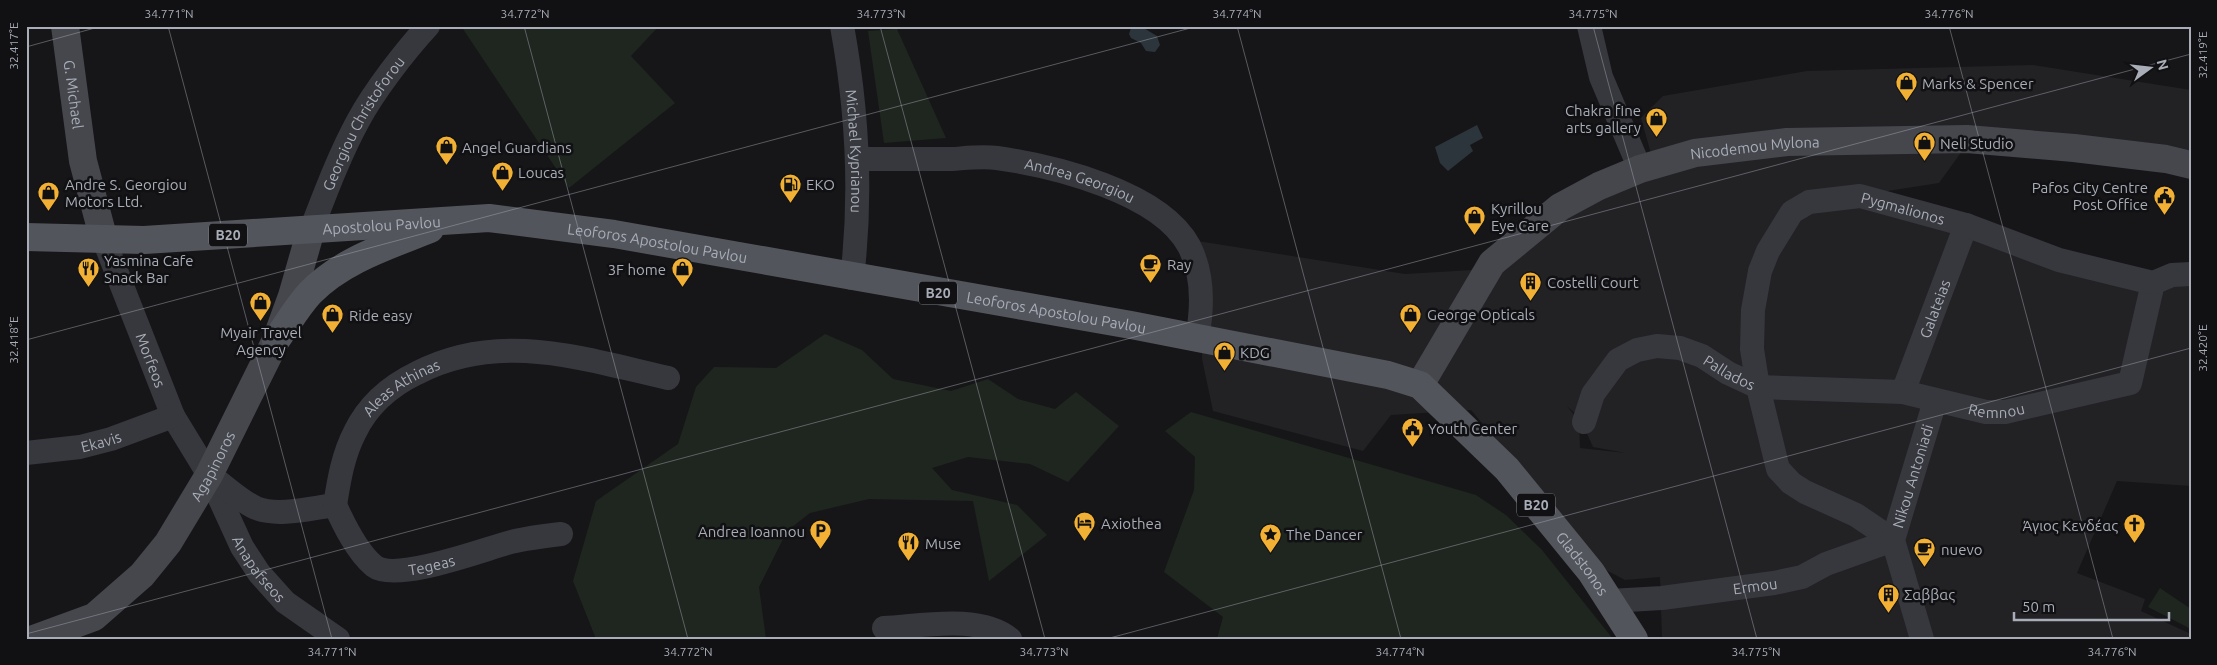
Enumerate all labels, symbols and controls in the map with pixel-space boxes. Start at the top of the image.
text: 34.771°N [144,7,194,20]
text: 34.772°N [500,7,550,20]
text: 34.773°N [856,7,906,20]
text: 34.774°N [1212,7,1262,20]
text: 34.775°N [1568,7,1618,20]
text: 34.776°N [1924,7,1974,20]
text: 32.417°E [7,22,20,70]
text: 32.419°E [2196,31,2209,79]
north arrow [2124,42,2174,92]
street label: Georgiou Christoforou [319,53,407,193]
text: N [2153,58,2172,72]
street label: G. Michael [61,59,87,130]
shop icon: Marks & Spencer [1894,71,1918,102]
place label: Marks & Spencer [1922,75,2034,92]
street label: Michael Kyprianou [843,89,866,213]
place label: Chakra fine arts gallery [1565,102,1641,136]
shop icon: Chakra fine arts gallery [1645,107,1669,138]
shop icon: Neli Studio [1912,131,1936,162]
street label: Nicodemou Mylona [1689,133,1820,162]
shop icon: Angel Guardians [434,135,458,166]
place label: Neli Studio [1940,135,2014,152]
place label: Angel Guardians [462,139,572,156]
street label: Andrea Georgiou [1023,154,1138,206]
shop icon: Loucas [490,160,514,191]
place label: Loucas [518,164,564,181]
fuel station icon: EKO [778,172,802,203]
place label: Andre S. Georgiou Motors Ltd. [65,176,187,210]
place label: EKO [806,176,835,193]
place label: Pafos City Centre Post Office [2032,179,2148,213]
shop icon: Andre S. Georgiou Motors Ltd. [37,181,61,212]
public building icon: Pafos City Centre Post Office [2152,184,2176,215]
street label: Pygmalionos [1859,188,1947,227]
place label: Kyrillou Eye Care [1491,200,1549,234]
shop icon: Kyrillou Eye Care [1463,205,1487,236]
street label: Apostolou Pavlou [322,213,441,237]
street label: Leoforos Apostolou Pavlou [567,220,749,266]
road number: B20 [209,224,247,246]
place label: Yasmina Cafe Snack Bar [104,252,194,286]
cafe icon: Ray [1139,252,1163,283]
place label: Ray [1167,256,1191,273]
restaurant icon: Yasmina Cafe Snack Bar [76,257,100,288]
shop icon: 3F home [670,257,694,288]
place label: 3F home [608,261,666,278]
building icon: Costelli Court [1519,270,1543,301]
place label: Costelli Court [1547,274,1639,291]
street label: Galateias [1916,277,1953,340]
road number: B20 [919,282,957,304]
street label: Leoforos Apostolou Pavlou [965,288,1148,336]
shop icon: Myair Travel Agency [249,291,273,322]
shop icon: George Opticals [1399,302,1423,333]
shop icon: Ride easy [321,303,345,334]
place label: George Opticals [1427,306,1535,323]
place label: Ride easy [349,307,412,324]
text: 32.418°E [7,316,20,364]
place label: Myair Travel Agency [220,324,302,358]
text: 32.420°E [2196,324,2209,372]
street label: Morfeos [133,331,169,390]
shop icon: KDG [1212,340,1236,371]
place label: KDG [1240,344,1270,361]
street label: Pallados [1701,351,1758,393]
street label: Aleas Athinas [359,355,442,419]
street label: Remnou [1967,399,2026,421]
public building icon: Youth Center [1400,416,1424,447]
place label: Youth Center [1428,420,1517,437]
street label: Nikou Antoniadi [1889,422,1936,530]
street label: Ekavis [79,427,124,455]
street label: Agapinoros [187,428,238,504]
road number: B20 [1517,494,1555,516]
hotel icon: Axiothea [1073,511,1097,542]
church icon: Άγιος Κενδέας [2122,513,2146,544]
place label: Axiothea [1101,515,1162,532]
place label: Άγιος Κενδέας [2022,517,2118,534]
parking icon: Andrea Ioannou [809,519,833,550]
place icon: The Dancer [1258,522,1282,553]
place label: Andrea Ioannou [698,523,805,540]
place label: The Dancer [1286,526,1363,543]
street label: Gladstonos [1553,528,1612,598]
restaurant icon: Muse [897,531,921,562]
street label: Anapafseos [229,533,289,605]
place label: Muse [925,535,961,552]
cafe icon: nuevo [1913,537,1937,568]
place label: nuevo [1941,541,1982,558]
street label: Tegeas [407,551,457,578]
street label: Ermou [1732,574,1778,597]
building icon: Σαββας [1876,582,1900,613]
place label: Σαββας [1904,586,1955,603]
scale bar [2014,590,2170,622]
text: 50 m [2022,598,2055,615]
text: 34.771°N [307,645,357,658]
text: 34.772°N [663,645,713,658]
text: 34.773°N [1019,645,1069,658]
text: 34.774°N [1375,645,1425,658]
text: 34.775°N [1731,645,1781,658]
text: 34.776°N [2087,645,2137,658]

